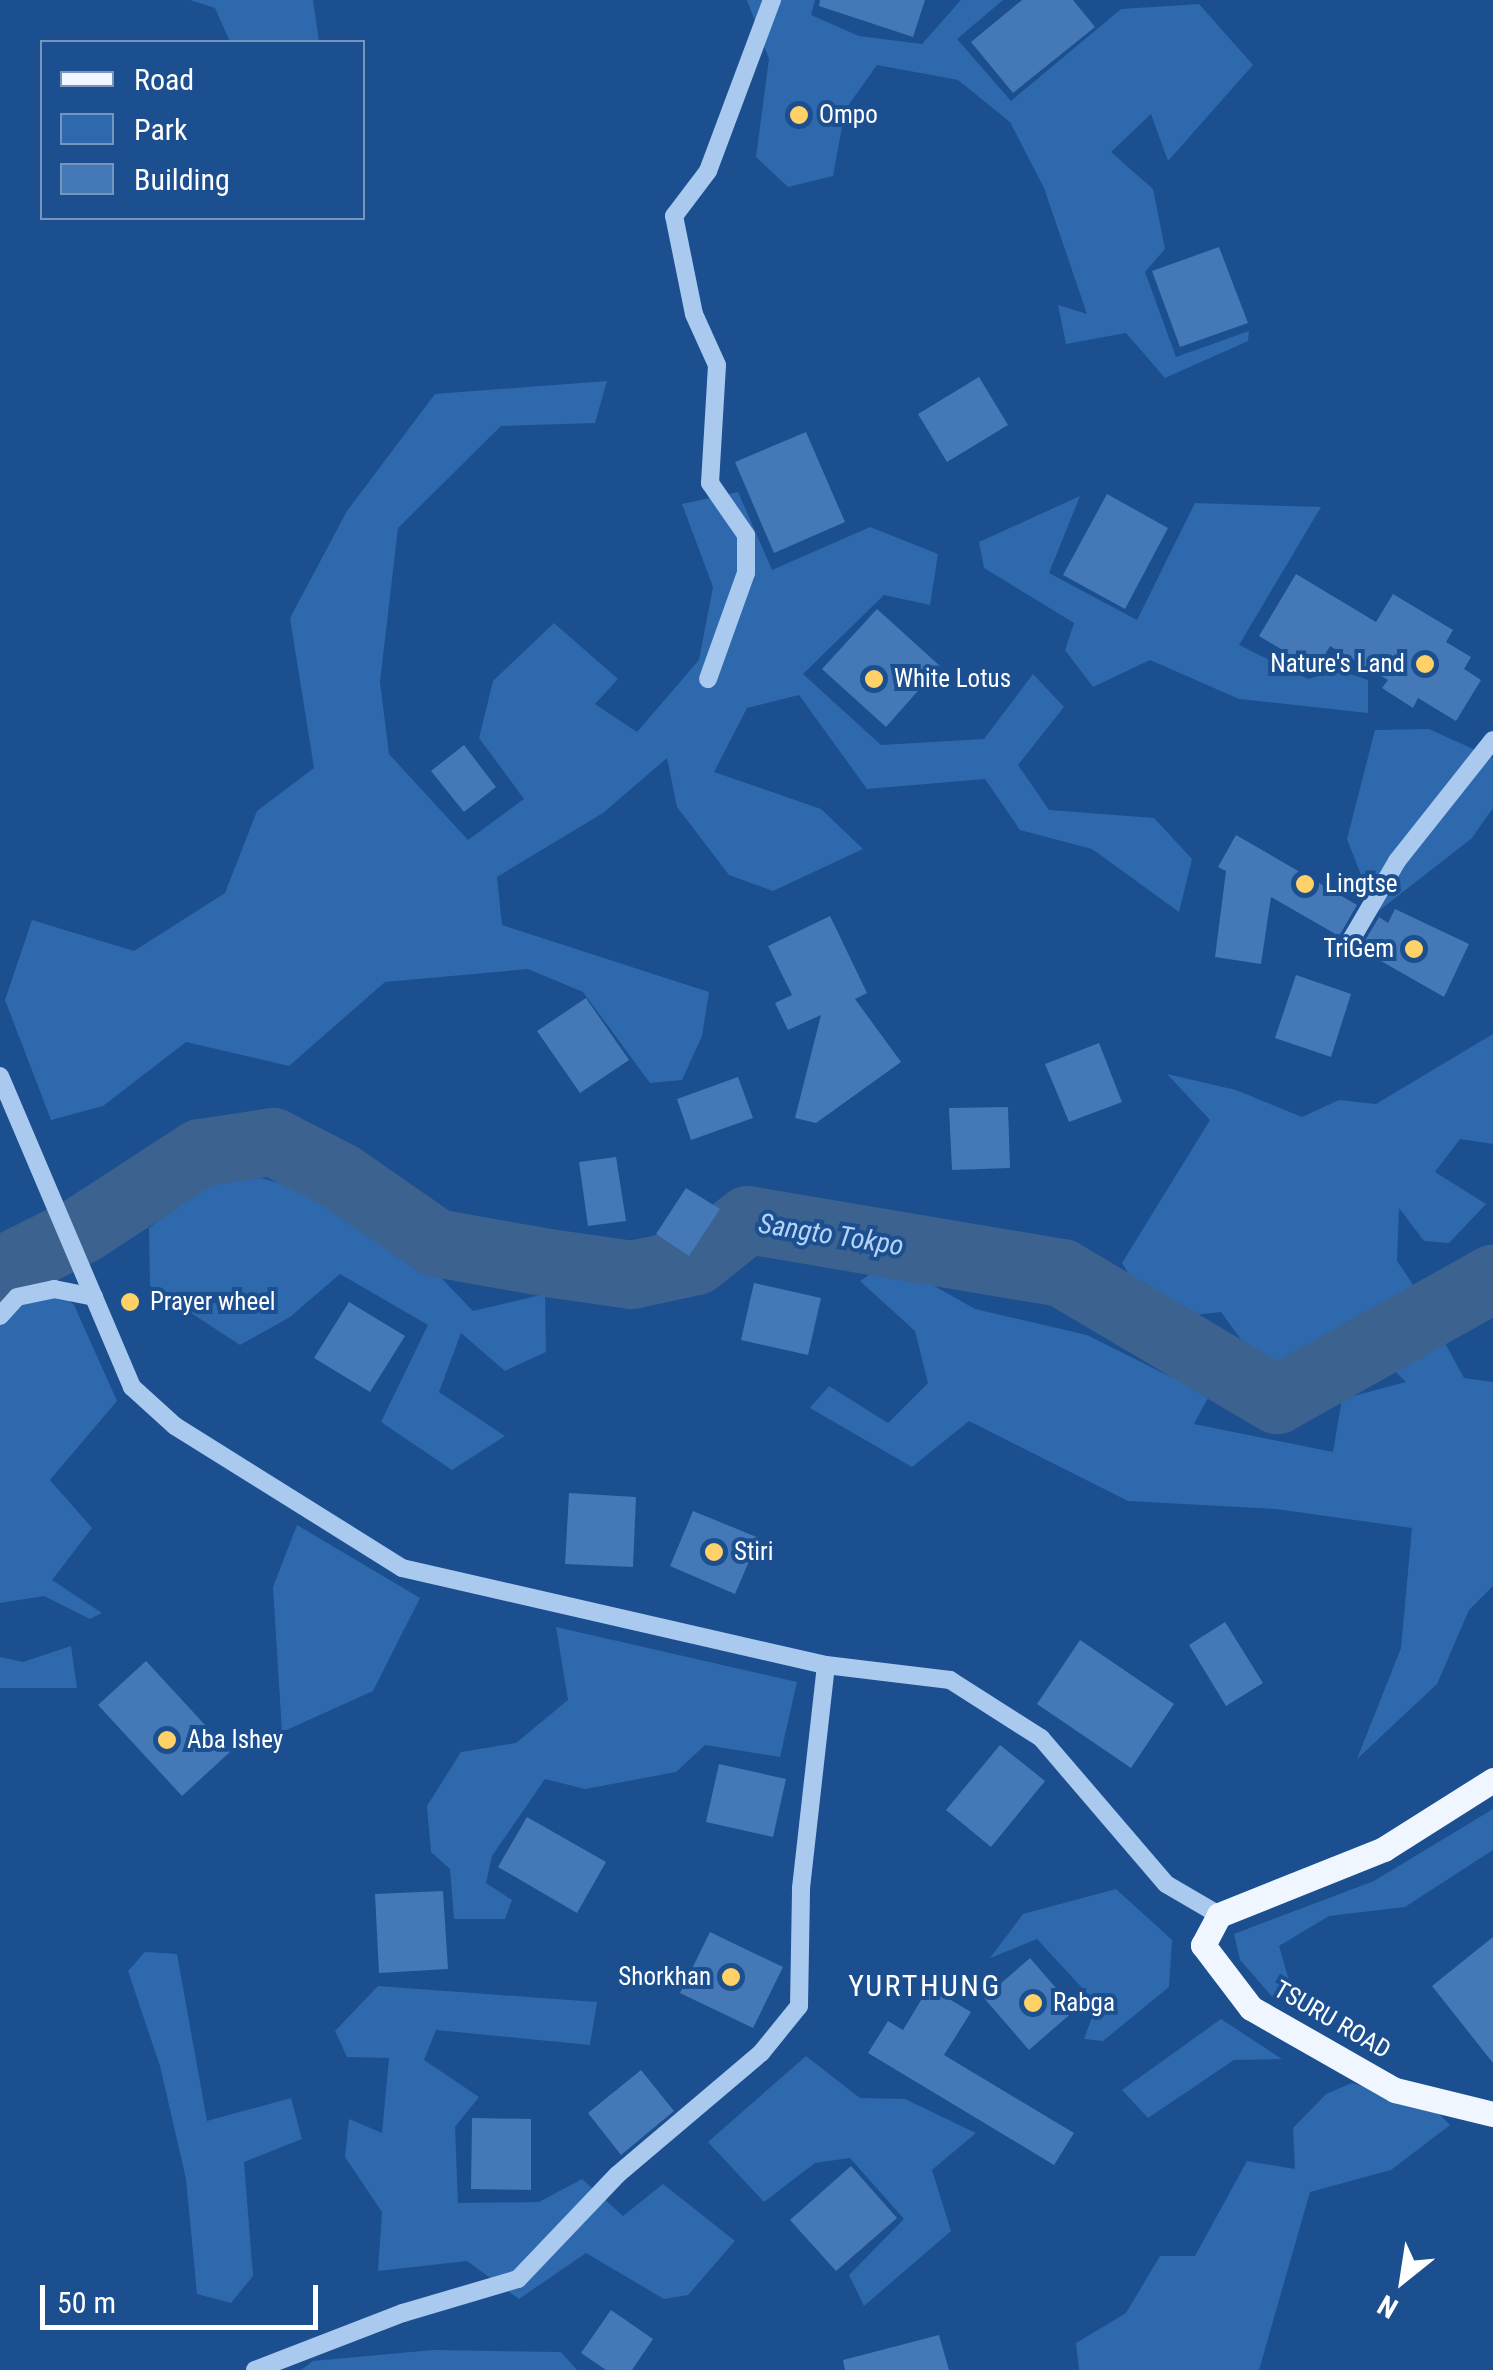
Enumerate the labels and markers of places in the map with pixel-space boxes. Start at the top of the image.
place label: Ompo [819,100,878,130]
marker: Ompo [788,104,810,126]
place label: Nature's Land [1270,649,1405,679]
marker: Nature's Land [1414,653,1436,675]
place label: White Lotus [894,664,1011,694]
marker: White Lotus [863,668,885,690]
place label: Lingtse [1325,869,1398,899]
marker: Lingtse [1294,873,1316,895]
place label: TriGem [1323,934,1394,964]
marker: TriGem [1403,938,1425,960]
place label: Prayer wheel [150,1287,276,1317]
marker: Prayer wheel [119,1291,141,1313]
place label: Stiri [734,1537,773,1567]
marker: Stiri [703,1541,725,1563]
place label: Aba Ishey [187,1725,283,1755]
marker: Aba Ishey [156,1729,178,1751]
place label: Shorkhan [618,1962,711,1992]
marker: Shorkhan [720,1966,742,1988]
place label: Rabga [1053,1988,1115,2018]
marker: Rabga [1022,1992,1044,2014]

